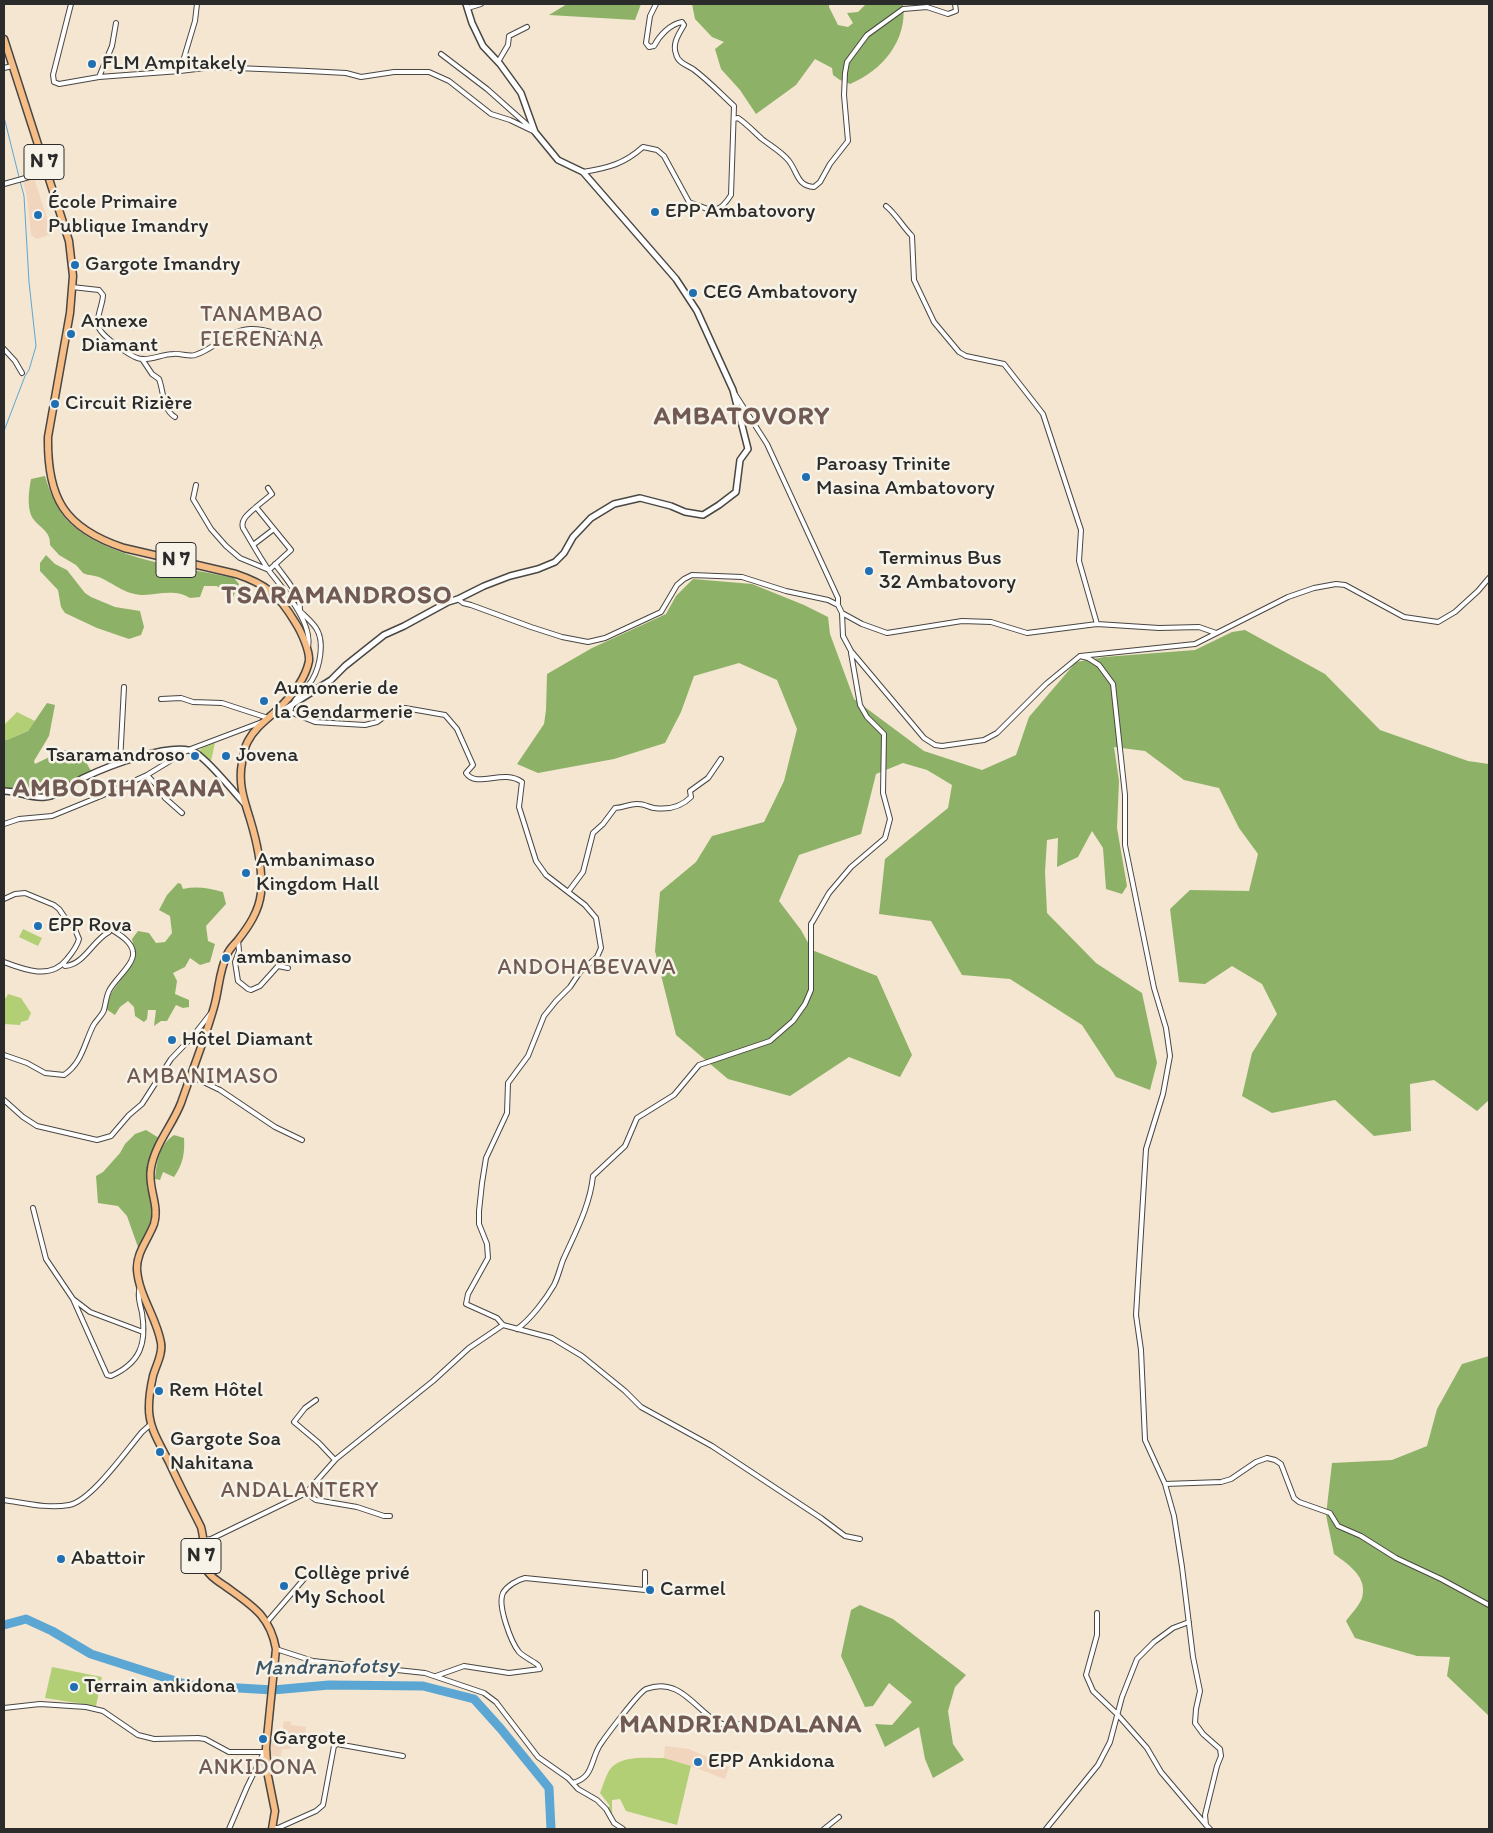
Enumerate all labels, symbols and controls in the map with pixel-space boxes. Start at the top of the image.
place label: FLM Ampitakely [102,51,246,77]
marker: FLM Ampitakely [86,58,98,70]
road number: N 7 [24,144,64,180]
place label: École Primaire Publique Imandry [48,190,208,240]
place label: EPP Ambatovory [665,199,815,225]
marker: EPP Ambatovory [649,206,661,218]
marker: École Primaire Publique Imandry [32,209,44,221]
place label: Gargote Imandry [85,252,240,278]
marker: Gargote Imandry [69,259,81,271]
place label: CEG Ambatovory [703,280,857,306]
marker: CEG Ambatovory [687,287,699,299]
district label: TANAMBAO FIERENANA [199,302,325,354]
place label: Annexe Diamant [81,309,158,359]
marker: Annexe Diamant [65,328,77,340]
place label: Circuit Rizière [65,391,192,417]
marker: Circuit Rizière [49,398,61,410]
district label: AMBATOVORY [652,401,832,433]
place label: Paroasy Trinite Masina Ambatovory [816,452,995,502]
marker: Paroasy Trinite Masina Ambatovory [800,471,812,483]
road number: N 7 [156,542,196,578]
place label: Terminus Bus 32 Ambatovory [879,546,1016,596]
marker: Terminus Bus 32 Ambatovory [863,565,875,577]
district label: TSARAMANDROSO [220,580,454,612]
place label: Aumonerie de la Gendarmerie [274,676,413,726]
marker: Aumonerie de la Gendarmerie [258,695,270,707]
place label: Tsaramandroso [46,743,185,769]
place label: Jovena [236,743,298,769]
marker: Tsaramandroso [189,750,201,762]
marker: Jovena [220,750,232,762]
district label: AMBODIHARANA [11,773,227,805]
place label: Ambanimaso Kingdom Hall [256,848,379,898]
marker: Ambanimaso Kingdom Hall [240,867,252,879]
place label: EPP Rova [48,913,132,939]
marker: EPP Rova [32,920,44,932]
place label: ambanimaso [236,945,352,971]
marker: ambanimaso [220,952,232,964]
district label: ANDOHABEVAVA [495,955,679,981]
place label: Hôtel Diamant [182,1027,313,1053]
marker: Hôtel Diamant [166,1034,178,1046]
district label: AMBANIMASO [126,1064,280,1090]
place label: Rem Hôtel [169,1378,263,1404]
marker: Rem Hôtel [153,1385,165,1397]
place label: Gargote Soa Nahitana [170,1427,281,1477]
marker: Gargote Soa Nahitana [154,1446,166,1458]
district label: ANDALANTERY [219,1478,381,1504]
road number: N 7 [181,1538,221,1574]
place label: Abattoir [71,1546,145,1572]
marker: Abattoir [55,1553,67,1565]
place label: Collège privé My School [294,1561,410,1611]
place label: Carmel [660,1577,726,1603]
marker: Collège privé My School [278,1580,290,1592]
marker: Carmel [644,1584,656,1596]
water label: Mandranofotsy [254,1654,398,1682]
place label: Terrain ankidona [84,1674,236,1700]
marker: Terrain ankidona [68,1681,80,1693]
district label: MANDRIANDALANA [619,1709,863,1741]
place label: Gargote [273,1726,346,1752]
marker: Gargote [257,1733,269,1745]
place label: EPP Ankidona [708,1749,835,1775]
district label: ANKIDONA [199,1755,317,1781]
marker: EPP Ankidona [692,1756,704,1768]

